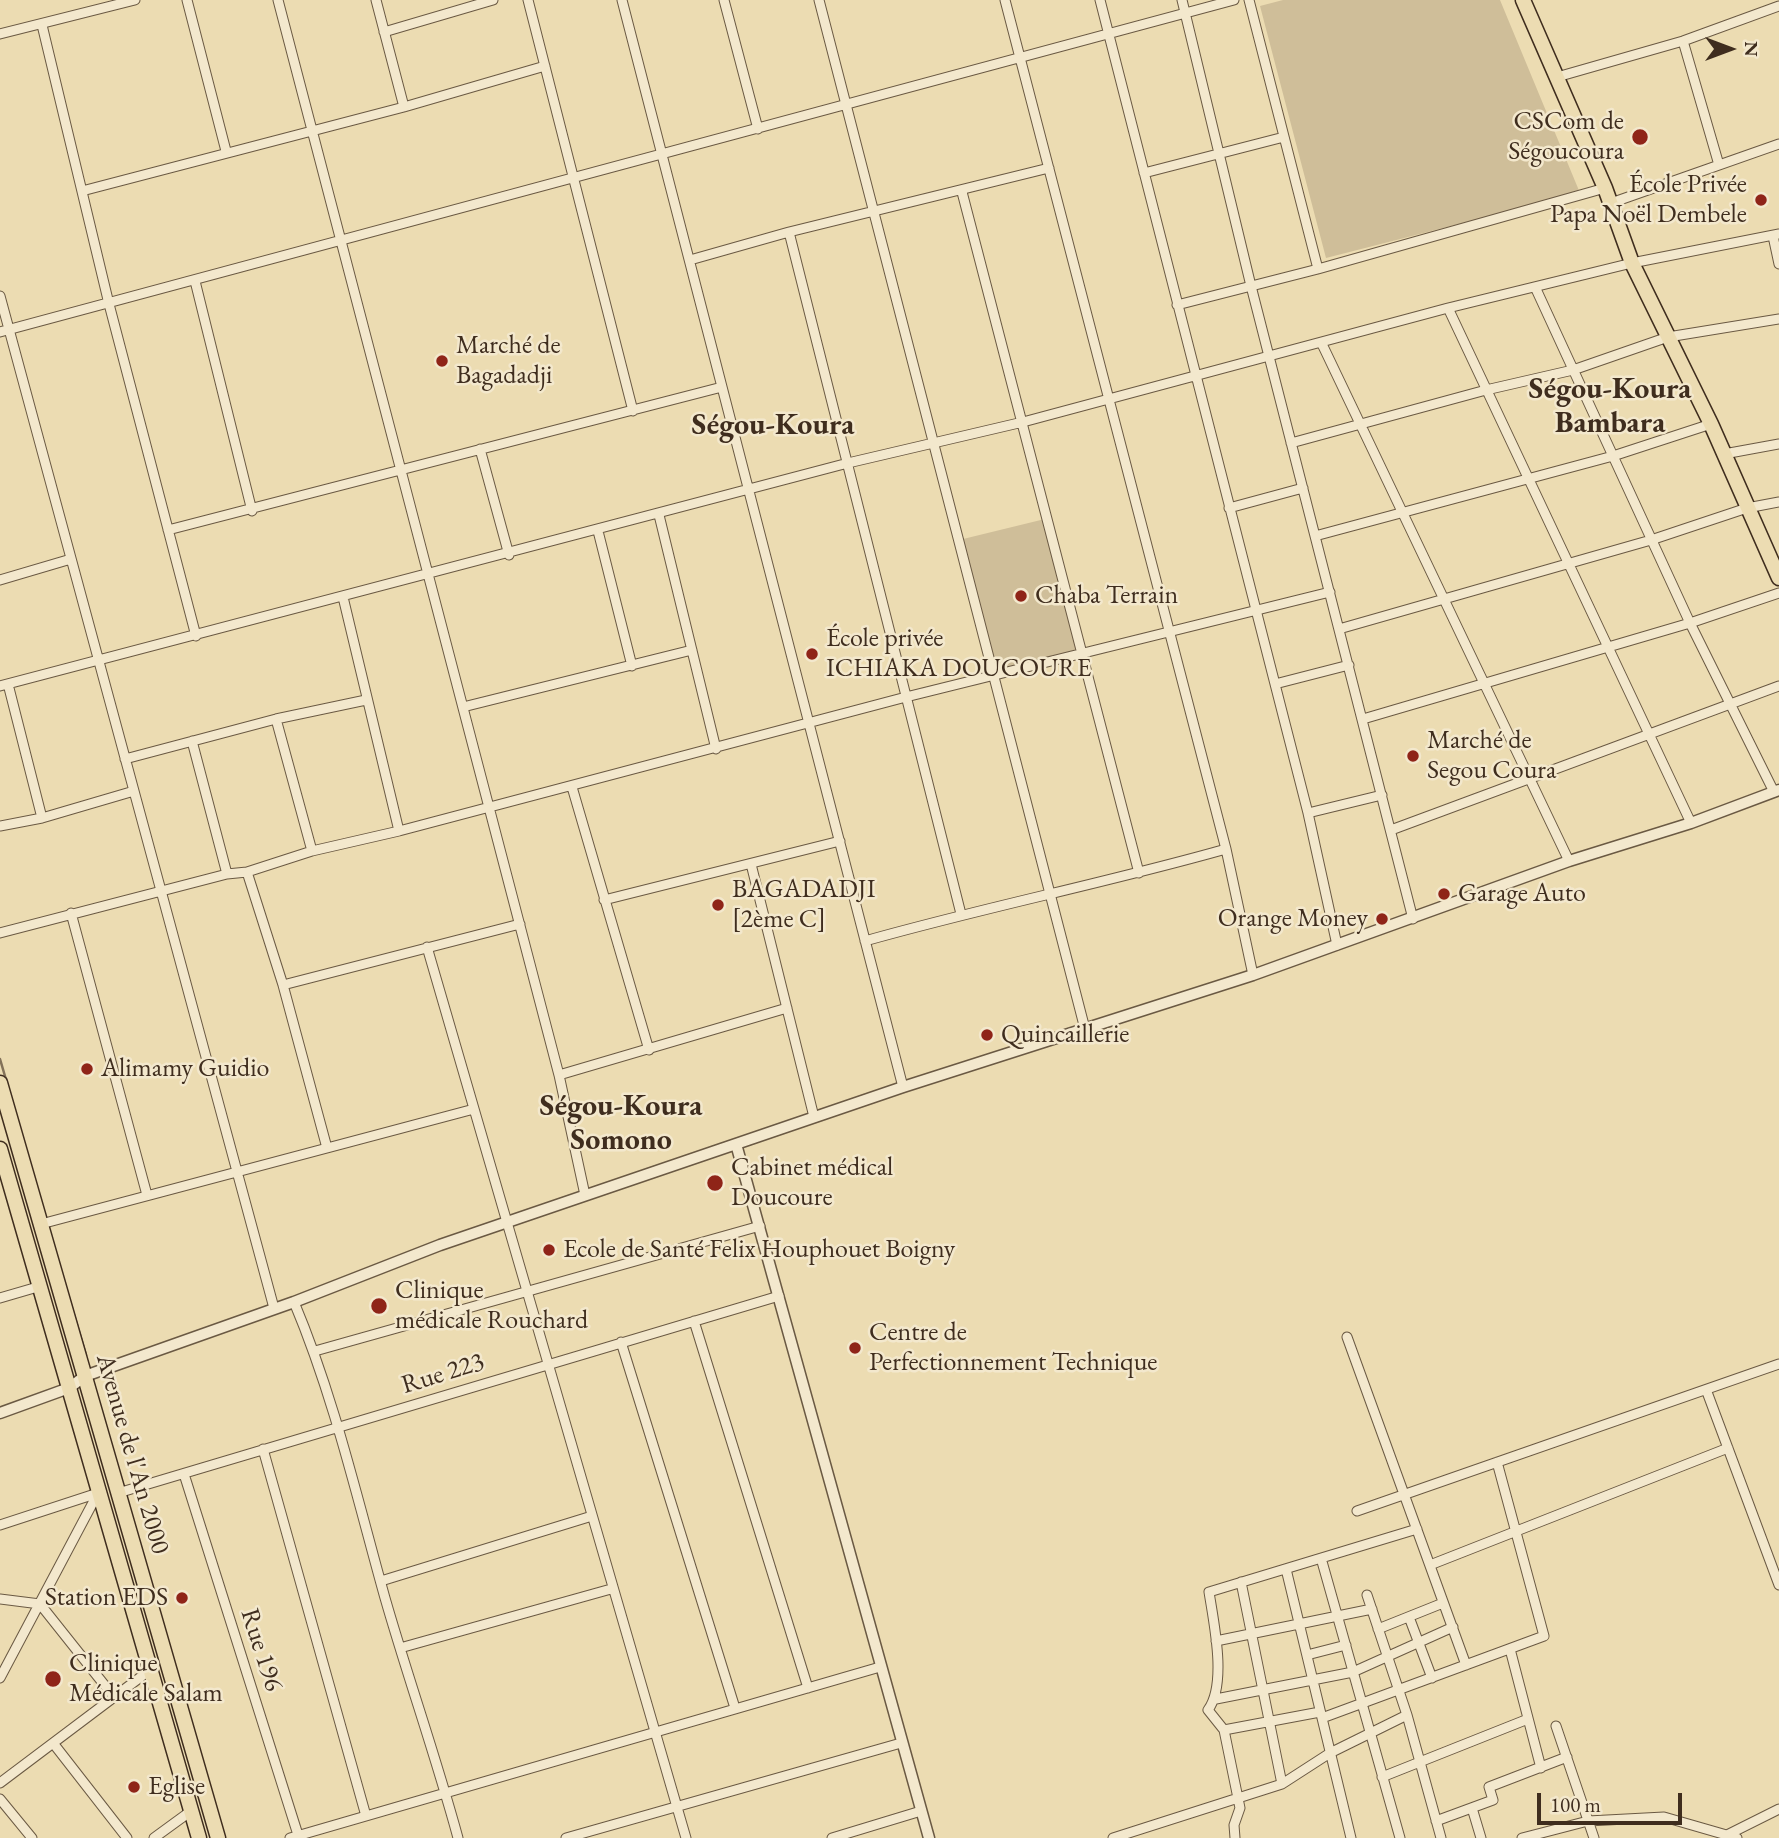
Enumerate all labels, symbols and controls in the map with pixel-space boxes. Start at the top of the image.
north arrow [1695,14,1765,84]
text: N [1739,41,1764,57]
place label: CSCom de Ségoucoura [1508,106,1624,168]
marker: CSCom de Ségoucoura [1630,127,1650,147]
place label: École Privée Papa Noël Dembele [1550,169,1747,230]
marker: École Privée Papa Noël Dembele [1753,192,1769,208]
place label: Marché de Bagadadji [456,330,561,392]
marker: Marché de Bagadadji [434,353,450,369]
district label: Ségou-Koura Bambara [1528,372,1692,442]
district label: Ségou-Koura [691,408,855,444]
place label: Chaba Terrain [1035,580,1178,612]
marker: Chaba Terrain [1013,588,1029,604]
place label: École privée ICHIAKA DOUCOURE [826,623,1091,684]
marker: École privée ICHIAKA DOUCOURE [804,646,820,662]
place label: Marché de Segou Coura [1427,725,1556,786]
marker: Marché de Segou Coura [1405,748,1421,764]
place label: BAGADADJI [2ème C] [732,874,876,936]
place label: Garage Auto [1458,878,1586,910]
marker: Garage Auto [1436,886,1452,902]
marker: BAGADADJI [2ème C] [710,897,726,913]
place label: Orange Money [1218,903,1368,935]
marker: Orange Money [1374,911,1390,927]
place label: Quincaillerie [1001,1019,1129,1051]
marker: Quincaillerie [979,1027,995,1043]
place label: Alimamy Guidio [101,1053,269,1085]
marker: Alimamy Guidio [79,1061,95,1077]
district label: Ségou-Koura Somono [539,1089,703,1160]
place label: Cabinet médical Doucoure [731,1152,893,1214]
marker: Cabinet médical Doucoure [705,1173,725,1193]
place label: Ecole de Santé Felix Houphouet Boigny [563,1234,955,1266]
marker: Ecole de Santé Felix Houphouet Boigny [541,1242,557,1258]
place label: Clinique médicale Rouchard [395,1275,588,1336]
marker: Clinique médicale Rouchard [369,1296,389,1316]
place label: Centre de Perfectionnement Technique [869,1317,1157,1378]
marker: Centre de Perfectionnement Technique [847,1340,863,1356]
street label: Rue 223 [398,1347,488,1401]
street label: Avenue de l'An 2000 [89,1350,175,1558]
place label: Station EDS [45,1582,168,1614]
marker: Station EDS [174,1590,190,1606]
street label: Rue 196 [233,1605,289,1695]
place label: Clinique Médicale Salam [69,1648,223,1710]
marker: Clinique Médicale Salam [43,1669,63,1689]
place label: Eglise [148,1771,205,1803]
scale bar [1541,1778,1686,1822]
marker: Eglise [126,1779,142,1795]
text: 100 m [1550,1791,1601,1818]

